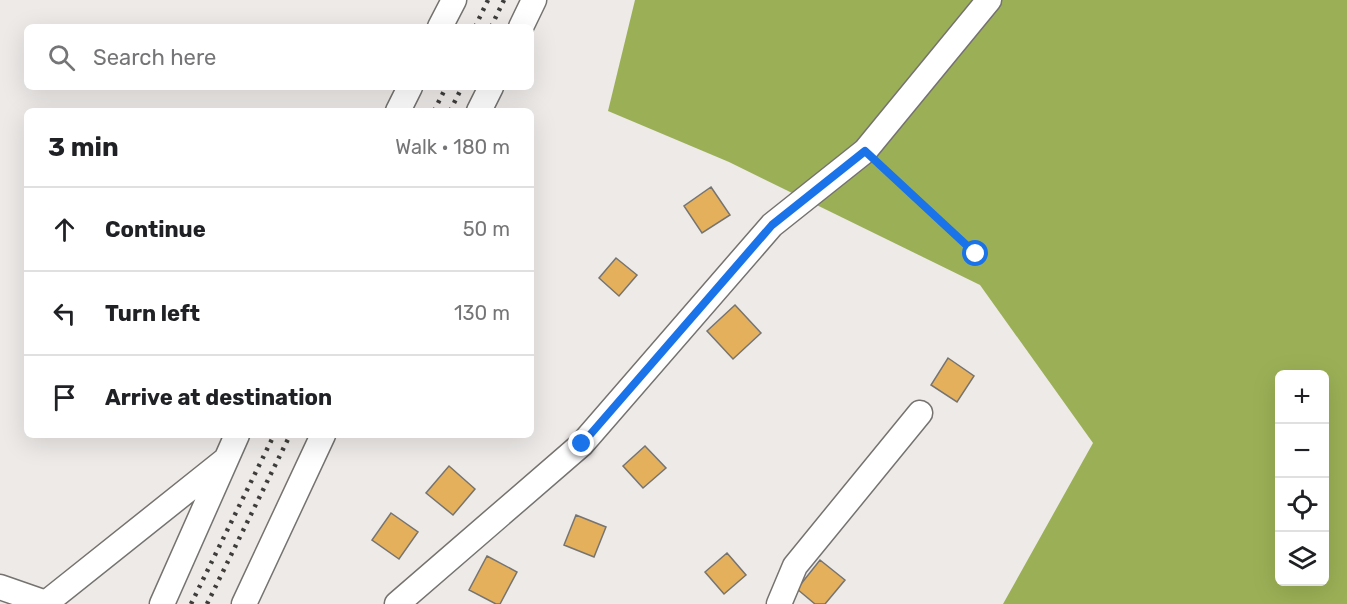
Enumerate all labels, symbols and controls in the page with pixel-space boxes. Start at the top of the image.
search box [24,24,534,90]
icon: search [45,41,78,74]
text: Search here [93,44,216,71]
text: 3 min [48,132,119,163]
text: Walk · 180 m [395,135,510,159]
icon: ahead [48,213,81,246]
text: Continue [105,216,206,243]
text: 50 m [463,217,510,241]
route start [962,240,988,266]
icon: left [48,297,81,330]
text: Turn left [105,300,200,327]
text: 130 m [454,301,510,325]
map controls [1275,370,1329,586]
button: + [1275,370,1329,424]
icon: arrive [48,381,81,414]
text: Arrive at destination [105,384,332,411]
button: − [1275,424,1329,478]
route end [568,430,594,456]
button: locate [1275,478,1329,532]
button: layers [1275,532,1329,586]

